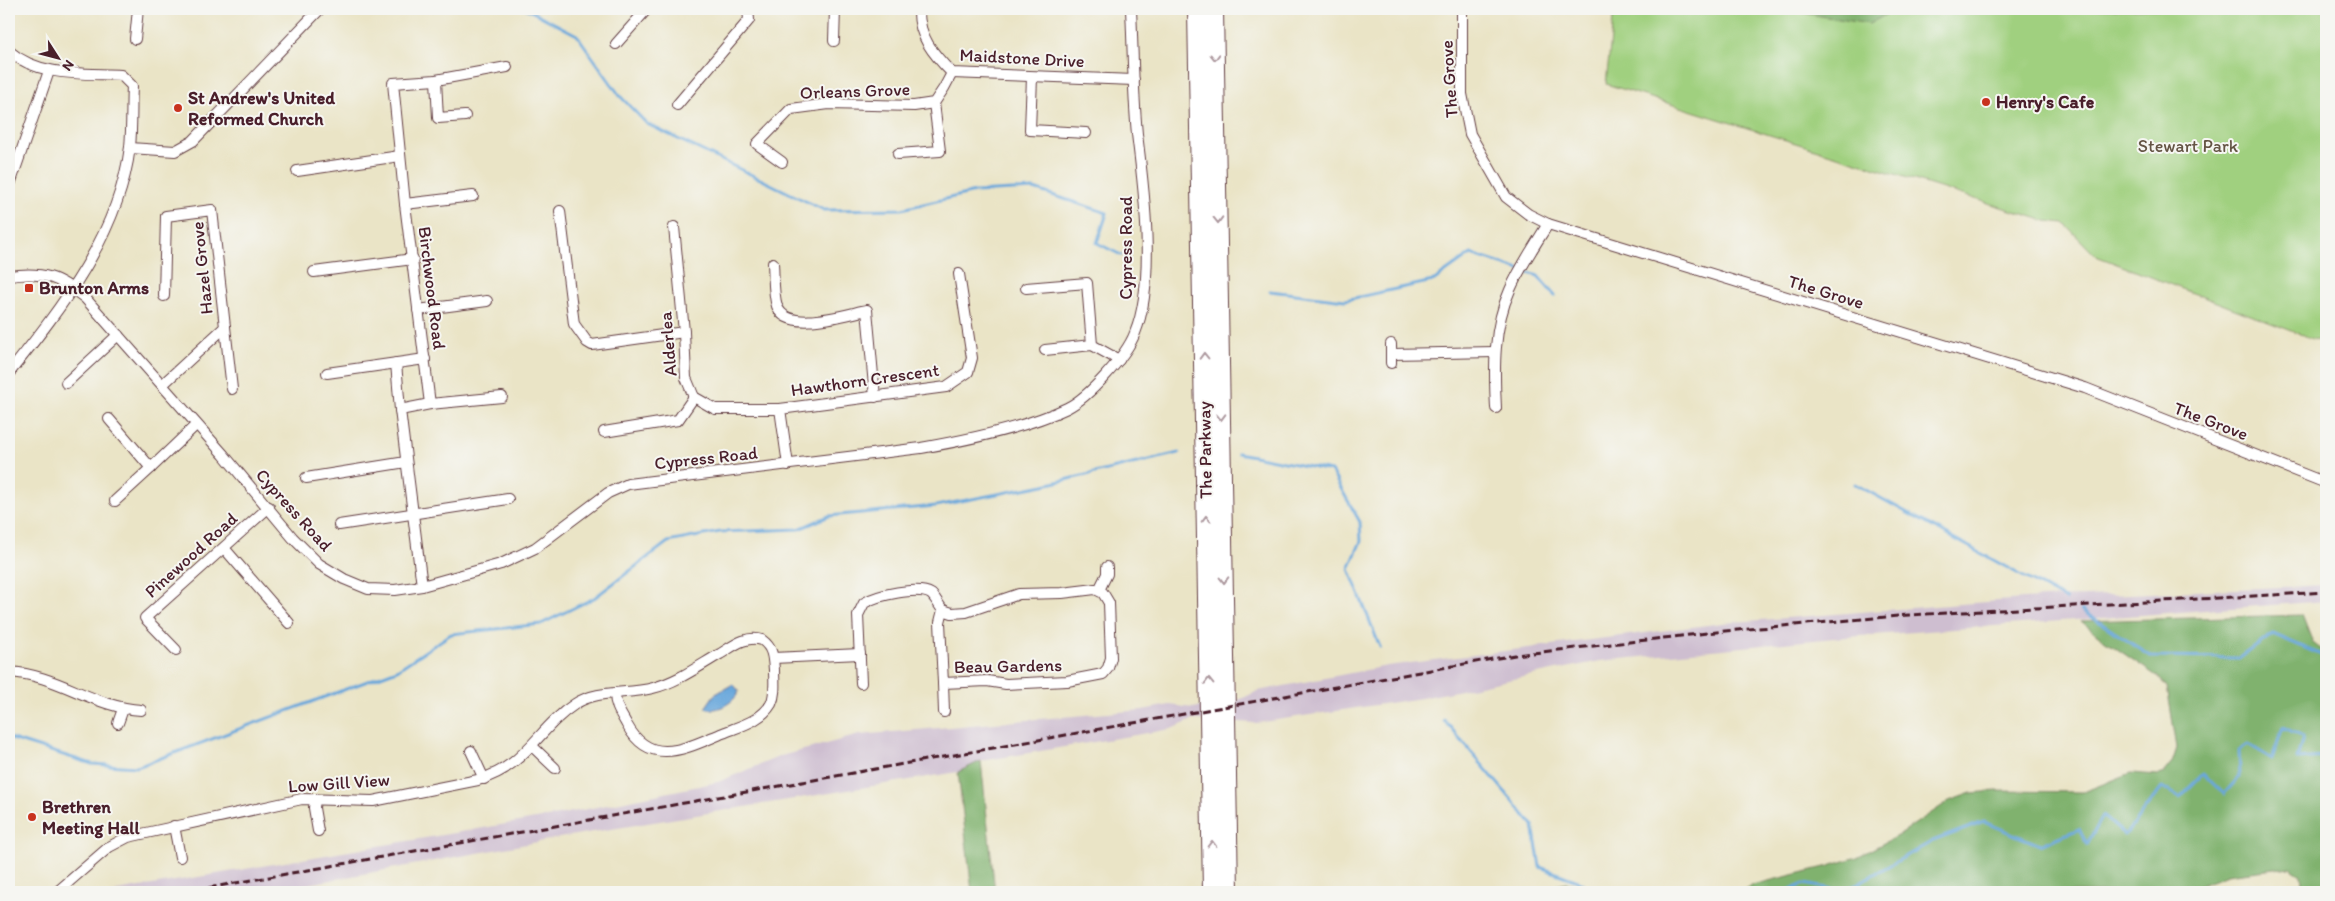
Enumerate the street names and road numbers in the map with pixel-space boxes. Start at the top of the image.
street label: The Grove [1435,39,1463,119]
street label: Maidstone Drive [959,44,1085,72]
street label: Orleans Grove [800,78,910,104]
street label: Cypress Road [1115,196,1137,300]
street label: Hazel Grove [186,220,218,316]
street label: Birchwood Road [414,225,450,351]
street label: The Grove [1786,270,1866,314]
street label: Alderlea [654,310,682,377]
street label: Hawthorn Crescent [789,359,941,401]
street label: The Grove [2171,397,2251,445]
street label: The Parkway [1193,400,1217,499]
street label: Cypress Road [653,442,759,474]
street label: Cypress Road [251,464,337,556]
street label: Pinewood Road [140,508,242,602]
street label: Beau Gardens [954,654,1062,678]
street label: Low Gill View [287,768,391,798]

